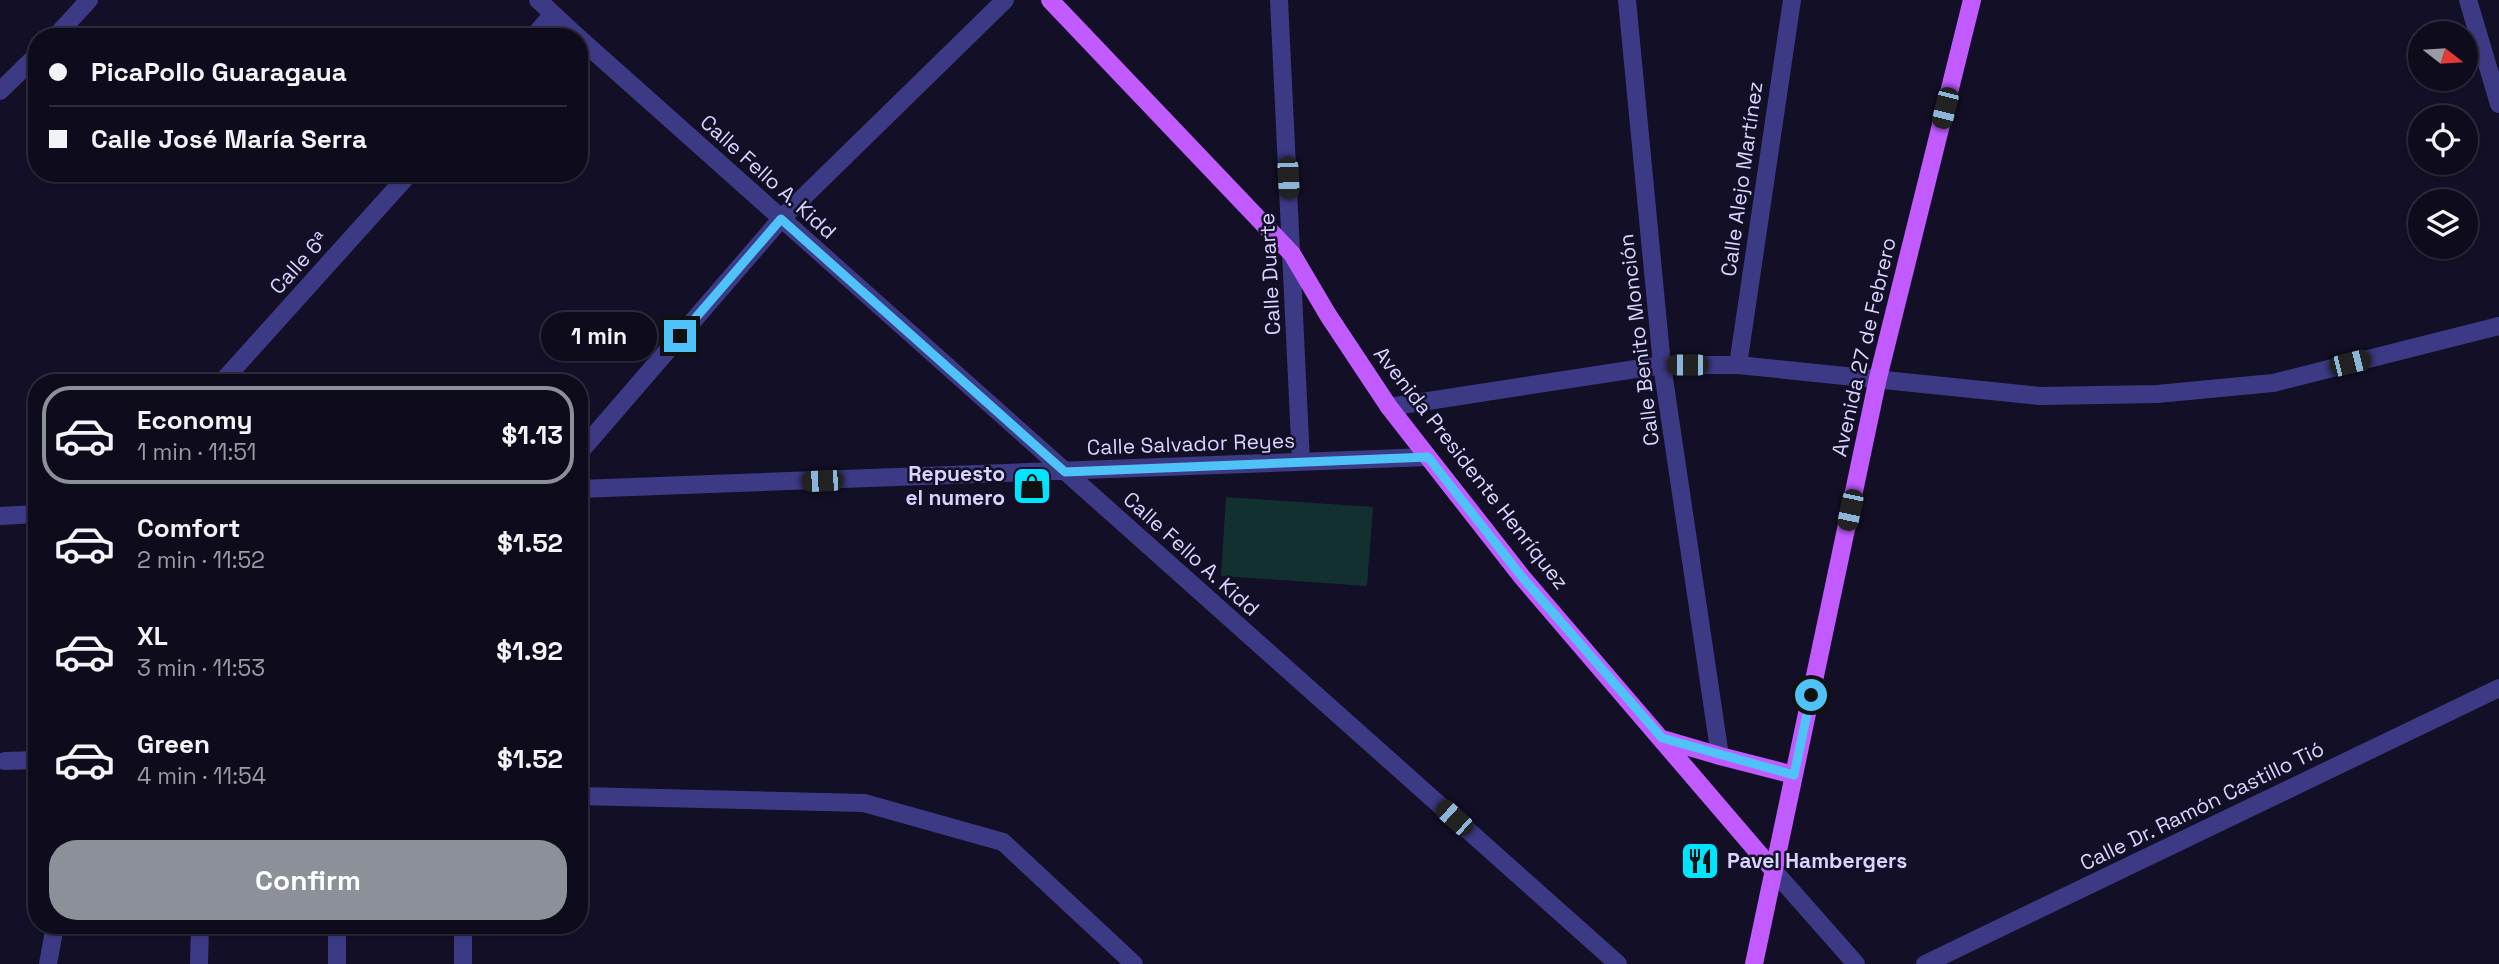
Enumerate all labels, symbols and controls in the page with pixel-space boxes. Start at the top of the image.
north arrow [2408,21,2478,91]
map controls [2408,21,2478,259]
text: PicaPollo Guaragaua [91,55,347,89]
street label: Calle Alejo Martínez [1714,80,1769,278]
car [1930,85,1961,131]
button: locate [2408,105,2478,175]
street label: Calle Fello A. Kidd [695,108,842,245]
text: Calle José María Serra [91,122,367,156]
car [1277,156,1300,200]
button: layers [2408,189,2478,259]
street label: Calle Duarte [1253,212,1286,336]
street label: Calle 6ª [263,226,334,300]
street label: Calle Benito Monción [1612,233,1665,448]
street label: Avenida 27 de Febrero [1825,235,1902,459]
callout: 1 min [540,312,656,360]
route end [664,320,696,352]
text: 1 min [571,321,627,351]
street label: Avenida Presidente Henríquez [1368,341,1575,595]
car [2328,348,2373,378]
car [1667,355,1709,376]
text: Economy [137,403,253,437]
icon: car [53,404,116,467]
text: $1.13 [502,418,563,452]
street label: Calle Salvador Reyes [1086,426,1296,461]
text: 1 min · 11:51 [137,437,256,467]
place label: Repuesto el numero [905,460,1005,511]
shop icon: Repuesto el numero [1011,465,1053,507]
car [801,470,844,492]
street label: Calle Fello A. Kidd [1118,485,1265,622]
car [1836,487,1865,533]
text: Comfort [137,511,240,545]
icon: car [53,512,116,575]
text: $1.52 [497,526,563,560]
text: 2 min · 11:52 [137,545,265,575]
text: XL [137,619,168,653]
icon: car [53,620,116,683]
text: $1.92 [496,634,563,668]
text: 3 min · 11:53 [137,653,265,683]
route start [1795,679,1827,711]
text: Green [137,727,210,761]
icon: car [53,728,116,791]
street label: Calle Dr. Ramón Castillo Tió [2075,735,2328,877]
text: $1.52 [497,742,563,776]
text: 4 min · 11:54 [137,761,266,791]
car [1432,796,1477,840]
button: Confirm [49,840,567,920]
restaurant icon: Pavel Hambergers [1679,840,1721,882]
place label: Pavel Hambergers [1727,847,1907,874]

